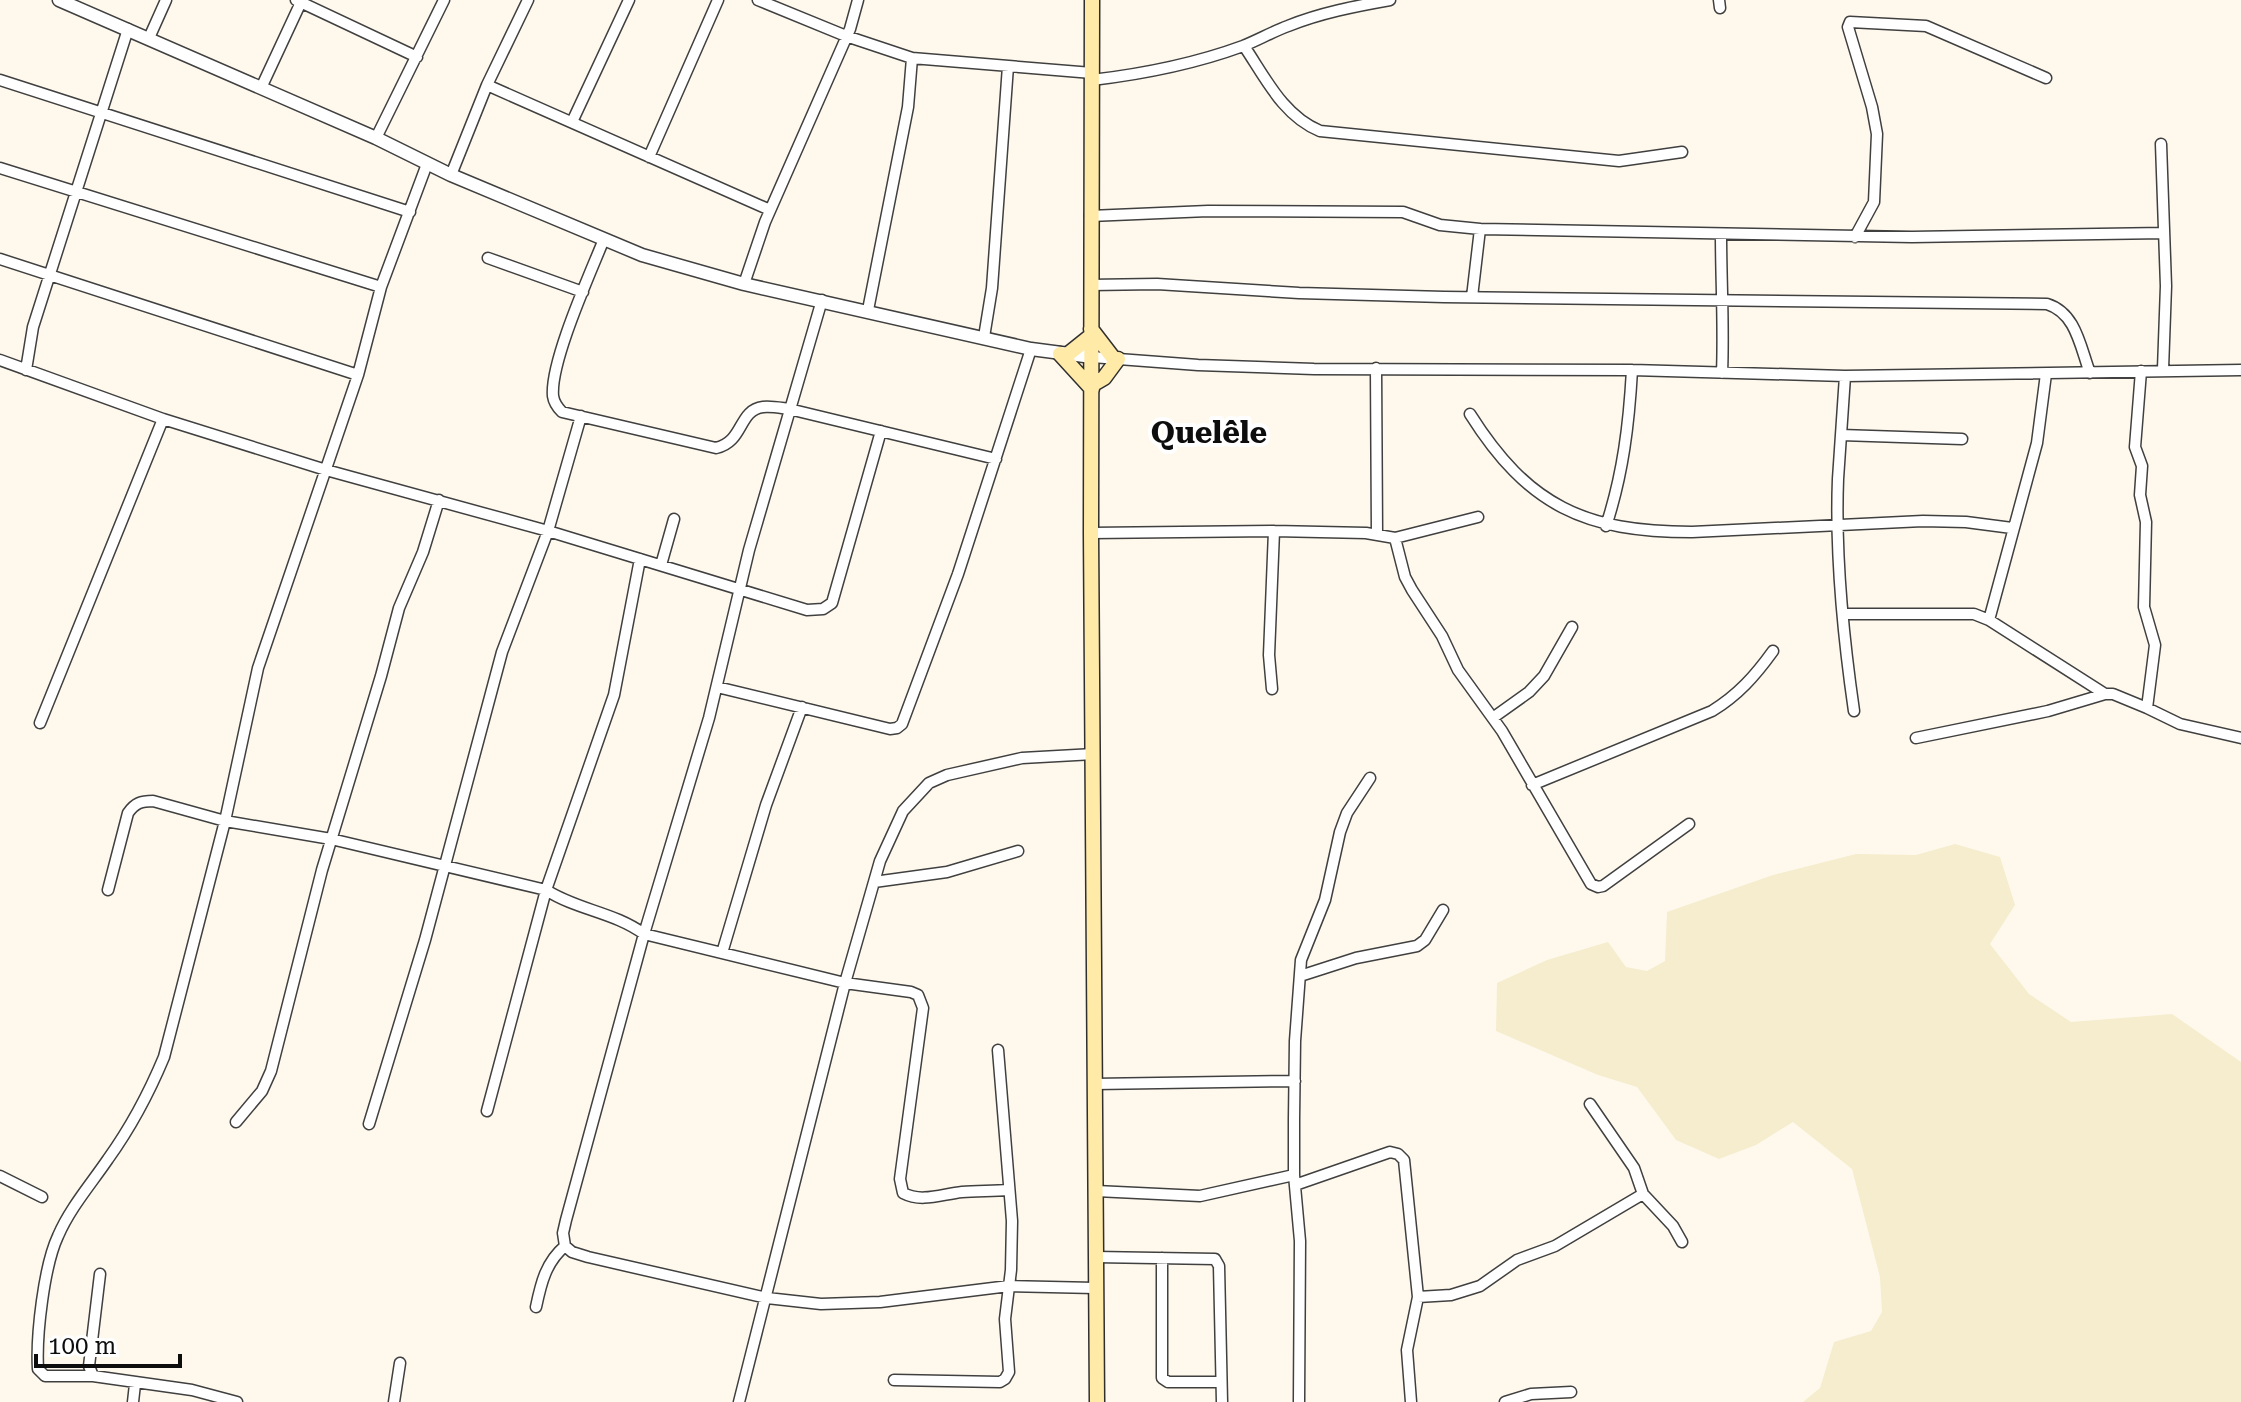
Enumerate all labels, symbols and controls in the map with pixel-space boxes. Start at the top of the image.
district label: Quelêle [1151,415,1267,450]
scale bar [36,1318,180,1368]
text: 100 m [48,1332,116,1360]

